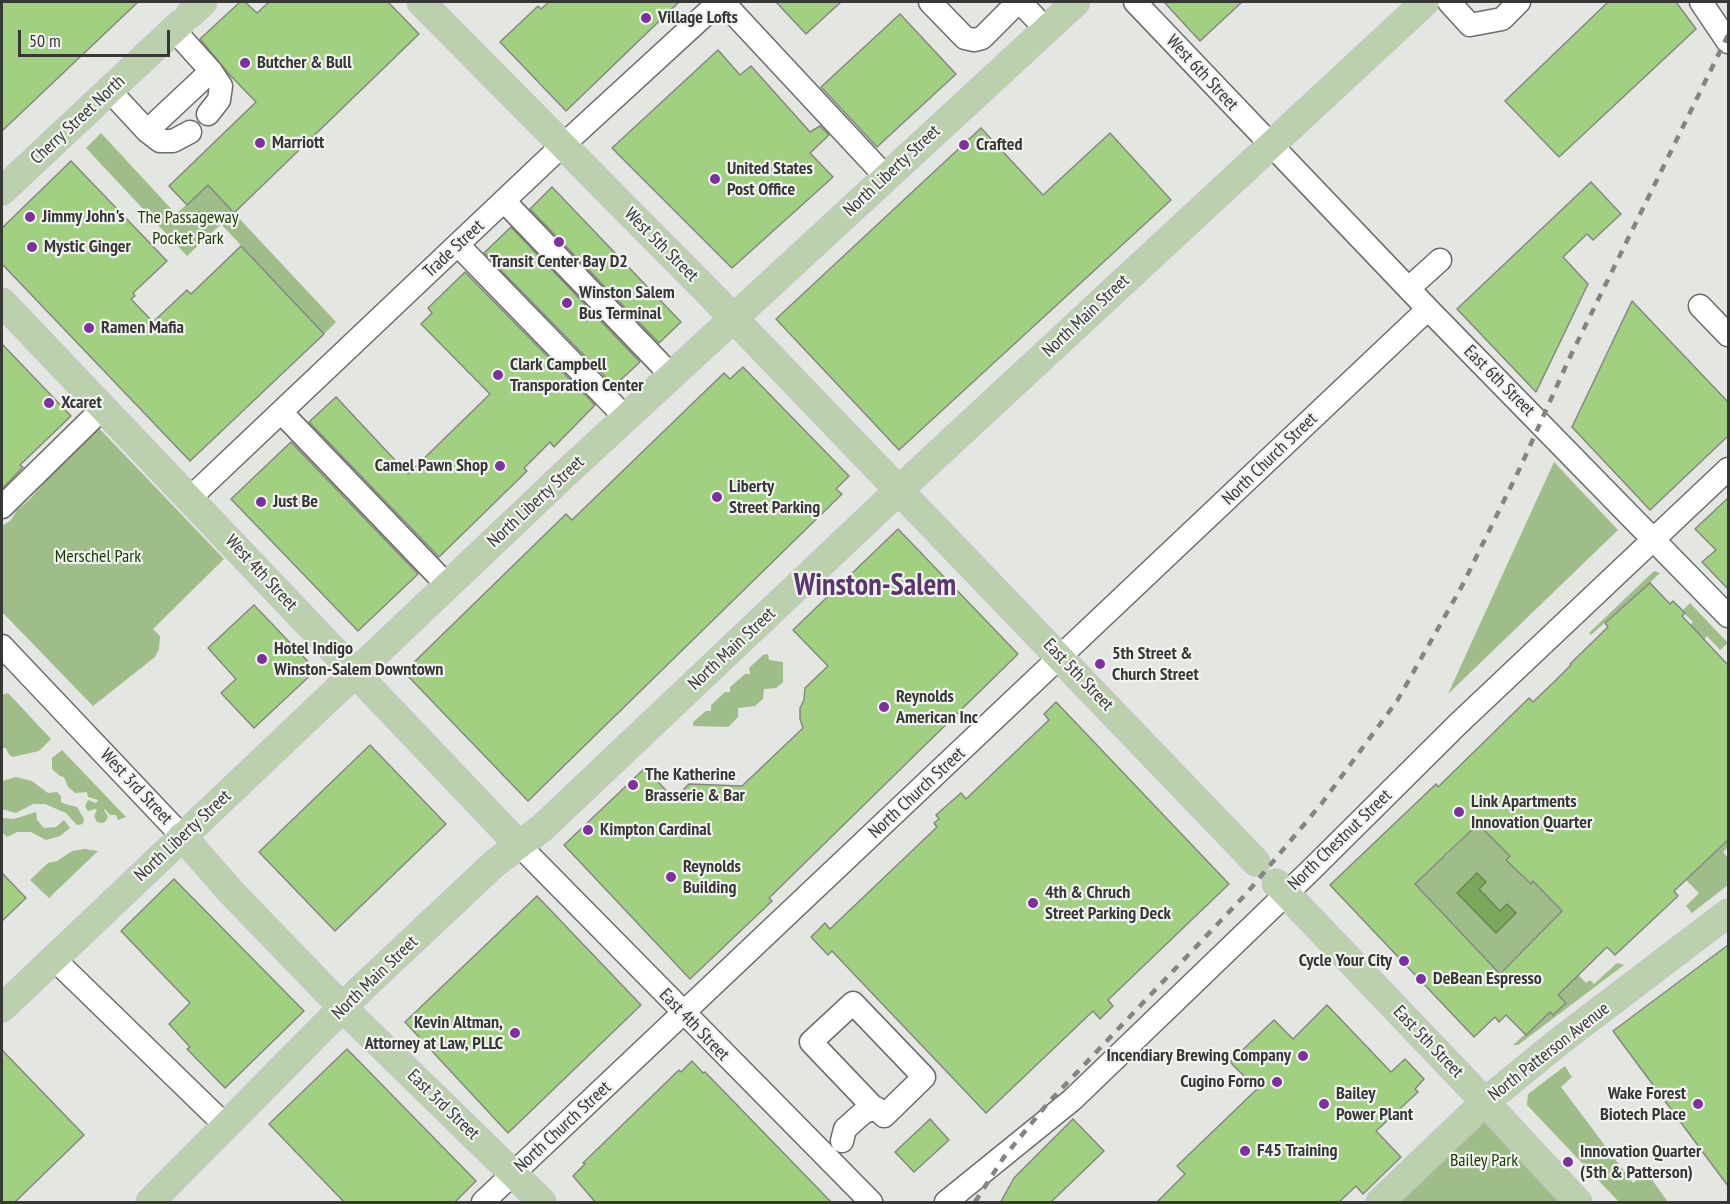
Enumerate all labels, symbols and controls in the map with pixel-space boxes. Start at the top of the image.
place label: Village Lofts [658,7,738,29]
marker: Village Lofts [639,11,653,25]
scale bar [21,18,172,56]
text: 50 m [29,29,61,52]
street label: West 6th Street [1161,31,1243,115]
place label: Butcher & Bull [257,52,351,74]
marker: Butcher & Bull [238,56,252,70]
street label: Cherry Street North [26,71,130,169]
street label: North Liberty Street [839,121,945,221]
place label: Marriott [272,132,324,154]
place label: Crafted [976,134,1022,156]
marker: Marriott [253,136,267,150]
marker: Crafted [957,138,971,152]
place label: United States Post Office [727,158,813,201]
marker: United States Post Office [708,172,722,186]
street label: West 5th Street [620,204,702,286]
place label: Jimmy John's [42,206,124,228]
park label: The Passageway Pocket Park [137,207,239,250]
marker: Jimmy John's [23,210,37,224]
street label: Trade Street [419,216,489,282]
marker: Transit Center Bay D2 [552,235,566,249]
place label: Mystic Ginger [44,236,131,258]
marker: Mystic Ginger [25,240,39,254]
place label: Transit Center Bay D2 [490,251,628,273]
street label: North Main Street [1038,270,1134,362]
place label: Winston Salem Bus Terminal [579,282,675,324]
marker: Winston Salem Bus Terminal [560,296,574,310]
place label: Ramen Mafia [101,317,184,339]
marker: Ramen Mafia [82,321,96,335]
street label: East 6th Street [1459,341,1539,421]
place label: Clark Campbell Transporation Center [510,354,644,397]
marker: Clark Campbell Transporation Center [491,368,505,382]
place label: Xcaret [61,392,102,414]
marker: Xcaret [42,396,56,410]
street label: North Church Street [1218,408,1322,510]
street label: North Liberty Street [483,452,589,552]
place label: Camel Pawn Shop [375,455,488,477]
marker: Camel Pawn Shop [493,459,507,473]
place label: Liberty Street Parking [729,476,820,518]
marker: Liberty Street Parking [710,490,724,504]
place label: Just Be [273,491,318,513]
marker: Just Be [254,495,268,509]
street label: West 4th Street [220,531,302,615]
park label: Merschel Park [55,546,141,568]
district label: Winston-Salem [794,568,956,604]
street label: North Main Street [684,603,780,695]
street label: East 5th Street [1038,634,1118,716]
place label: Hotel Indigo Winston-Salem Downtown [274,638,443,680]
place label: 5th Street & Church Street [1112,643,1199,686]
marker: Hotel Indigo Winston-Salem Downtown [255,652,269,666]
marker: 5th Street & Church Street [1093,657,1107,671]
place label: Reynolds American Inc [896,686,978,728]
marker: Reynolds American Inc [877,700,891,714]
street label: North Church Street [864,743,970,843]
street label: West 3rd Street [95,745,177,829]
place label: The Katherine Brasserie & Bar [645,764,745,806]
marker: The Katherine Brasserie & Bar [626,778,640,792]
street label: North Chestnut Street [1284,785,1396,895]
street label: North Liberty Street [130,786,236,886]
place label: Link Apartments Innovation Quarter [1471,791,1592,834]
marker: Link Apartments Innovation Quarter [1452,805,1466,819]
place label: Kimpton Cardinal [600,819,711,841]
marker: Kimpton Cardinal [581,823,595,837]
place label: Reynolds Building [683,856,741,898]
marker: Reynolds Building [664,870,678,884]
place label: 4th & Chruch Street Parking Deck [1045,882,1171,924]
marker: 4th & Chruch Street Parking Deck [1026,896,1040,910]
street label: North Main Street [328,932,422,1024]
place label: Cycle Your City [1299,950,1392,972]
marker: Cycle Your City [1397,954,1411,968]
place label: DeBean Espresso [1433,968,1542,990]
marker: DeBean Espresso [1414,972,1428,986]
street label: East 4th Street [654,984,734,1066]
street label: North Patterson Avenue [1484,998,1614,1106]
street label: East 5th Street [1388,1001,1468,1083]
place label: Kevin Altman, Attorney at Law, PLLC [365,1012,503,1054]
marker: Kevin Altman, Attorney at Law, PLLC [508,1026,522,1040]
place label: Incendiary Brewing Company [1106,1045,1291,1067]
marker: Incendiary Brewing Company [1296,1049,1310,1063]
street label: East 3rd Street [403,1065,483,1145]
place label: Cugino Forno [1180,1071,1265,1093]
marker: Cugino Forno [1270,1075,1284,1089]
street label: North Church Street [510,1077,616,1177]
place label: Bailey Power Plant [1336,1083,1413,1126]
place label: Wake Forest Biotech Place [1600,1083,1686,1126]
marker: Bailey Power Plant [1317,1097,1331,1111]
marker: Wake Forest Biotech Place [1691,1097,1705,1111]
place label: F45 Training [1257,1140,1337,1162]
place label: Innovation Quarter (5th & Patterson) [1580,1141,1701,1184]
marker: F45 Training [1238,1144,1252,1158]
park label: Bailey Park [1450,1150,1518,1172]
marker: Innovation Quarter (5th & Patterson) [1561,1155,1575,1169]

